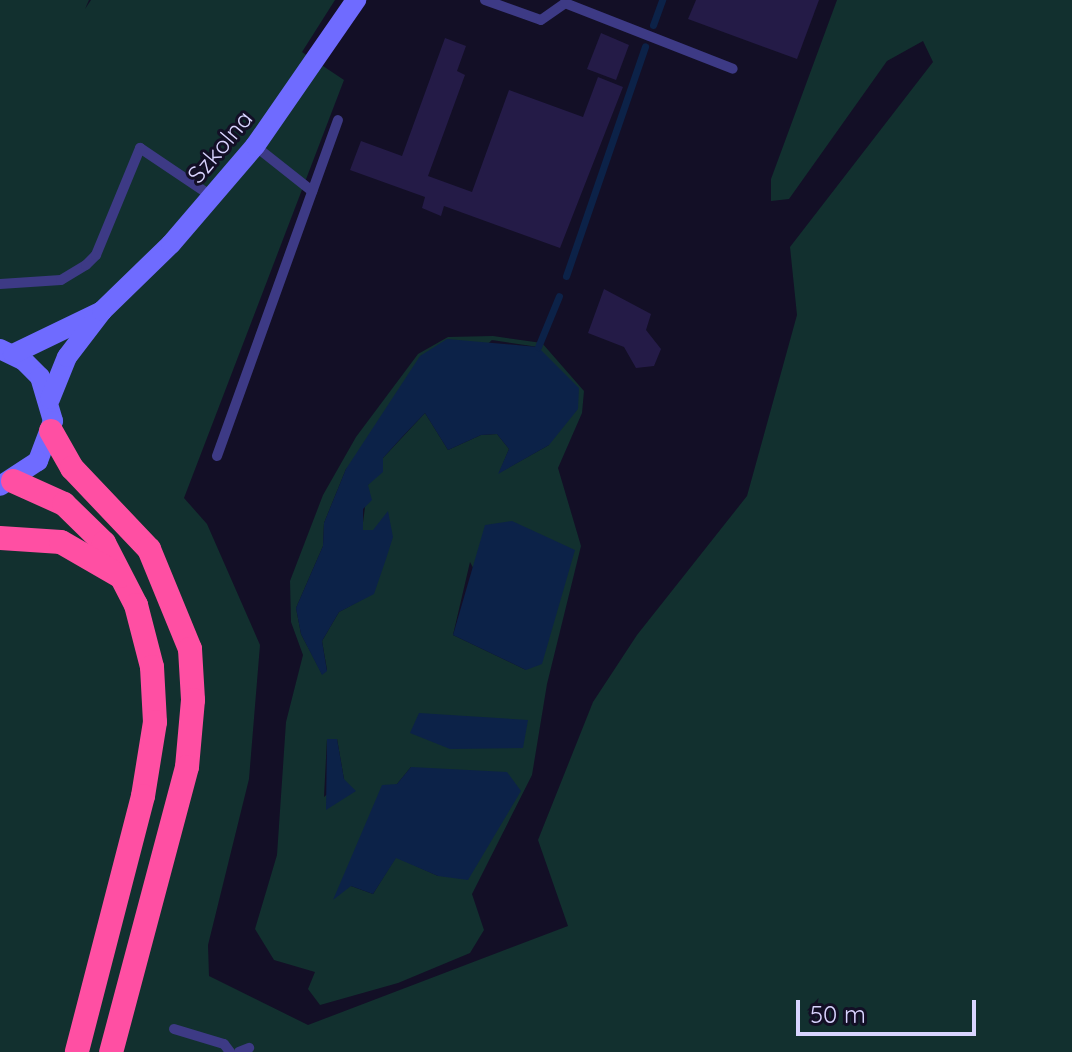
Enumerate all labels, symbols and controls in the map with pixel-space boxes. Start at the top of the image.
street label: Szkolna [181,105,259,189]
scale bar [800,984,980,1034]
text: 50 m [810,999,866,1029]

